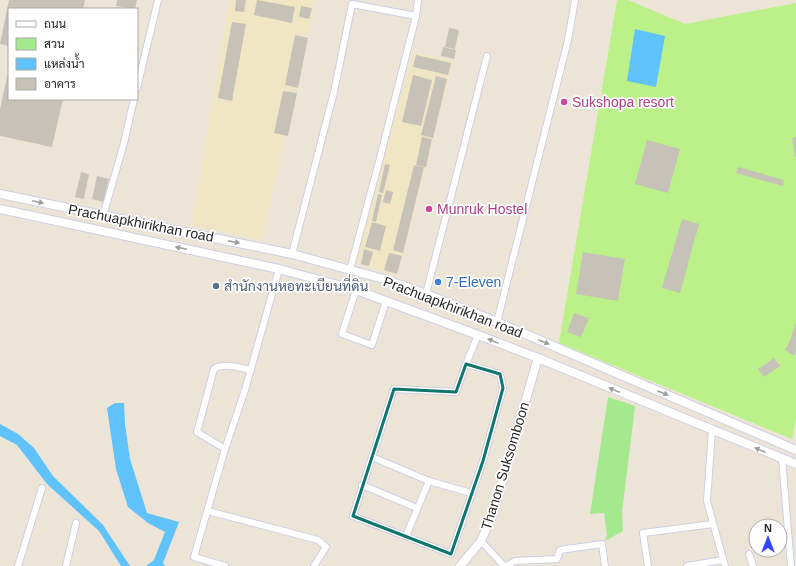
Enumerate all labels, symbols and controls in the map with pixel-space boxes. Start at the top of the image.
legend [8,8,138,100]
text: ถนน [44,17,67,31]
text: สวน [44,37,65,51]
text: แหล่งน้ำ [44,53,84,71]
text: อาคาร [44,77,76,91]
place label: Sukshopa resort [572,94,674,110]
marker: Sukshopa resort [559,97,569,107]
one-way arrow [32,200,44,206]
street label: Prachuapkhirikhan road [67,201,215,245]
place label: Munruk Hostel [437,201,527,217]
marker: Munruk Hostel [424,204,434,214]
one-way arrow [228,239,240,245]
one-way arrow [175,245,188,251]
street label: Prachuapkhirikhan road [381,273,525,341]
place label: สำนักงานหอทะเบียนที่ดิน [224,274,369,294]
place label: 7-Eleven [446,274,501,290]
marker: 7-Eleven [433,277,443,287]
marker: สำนักงานหอทะเบียนที่ดิน [211,281,221,291]
one-way arrow [487,337,499,343]
one-way arrow [538,339,549,345]
one-way arrow [607,386,619,392]
one-way arrow [657,390,669,397]
street label: Thanon Suksomboon [478,400,532,532]
one-way arrow [753,446,765,452]
north arrow [748,518,788,558]
text: N [764,522,772,534]

